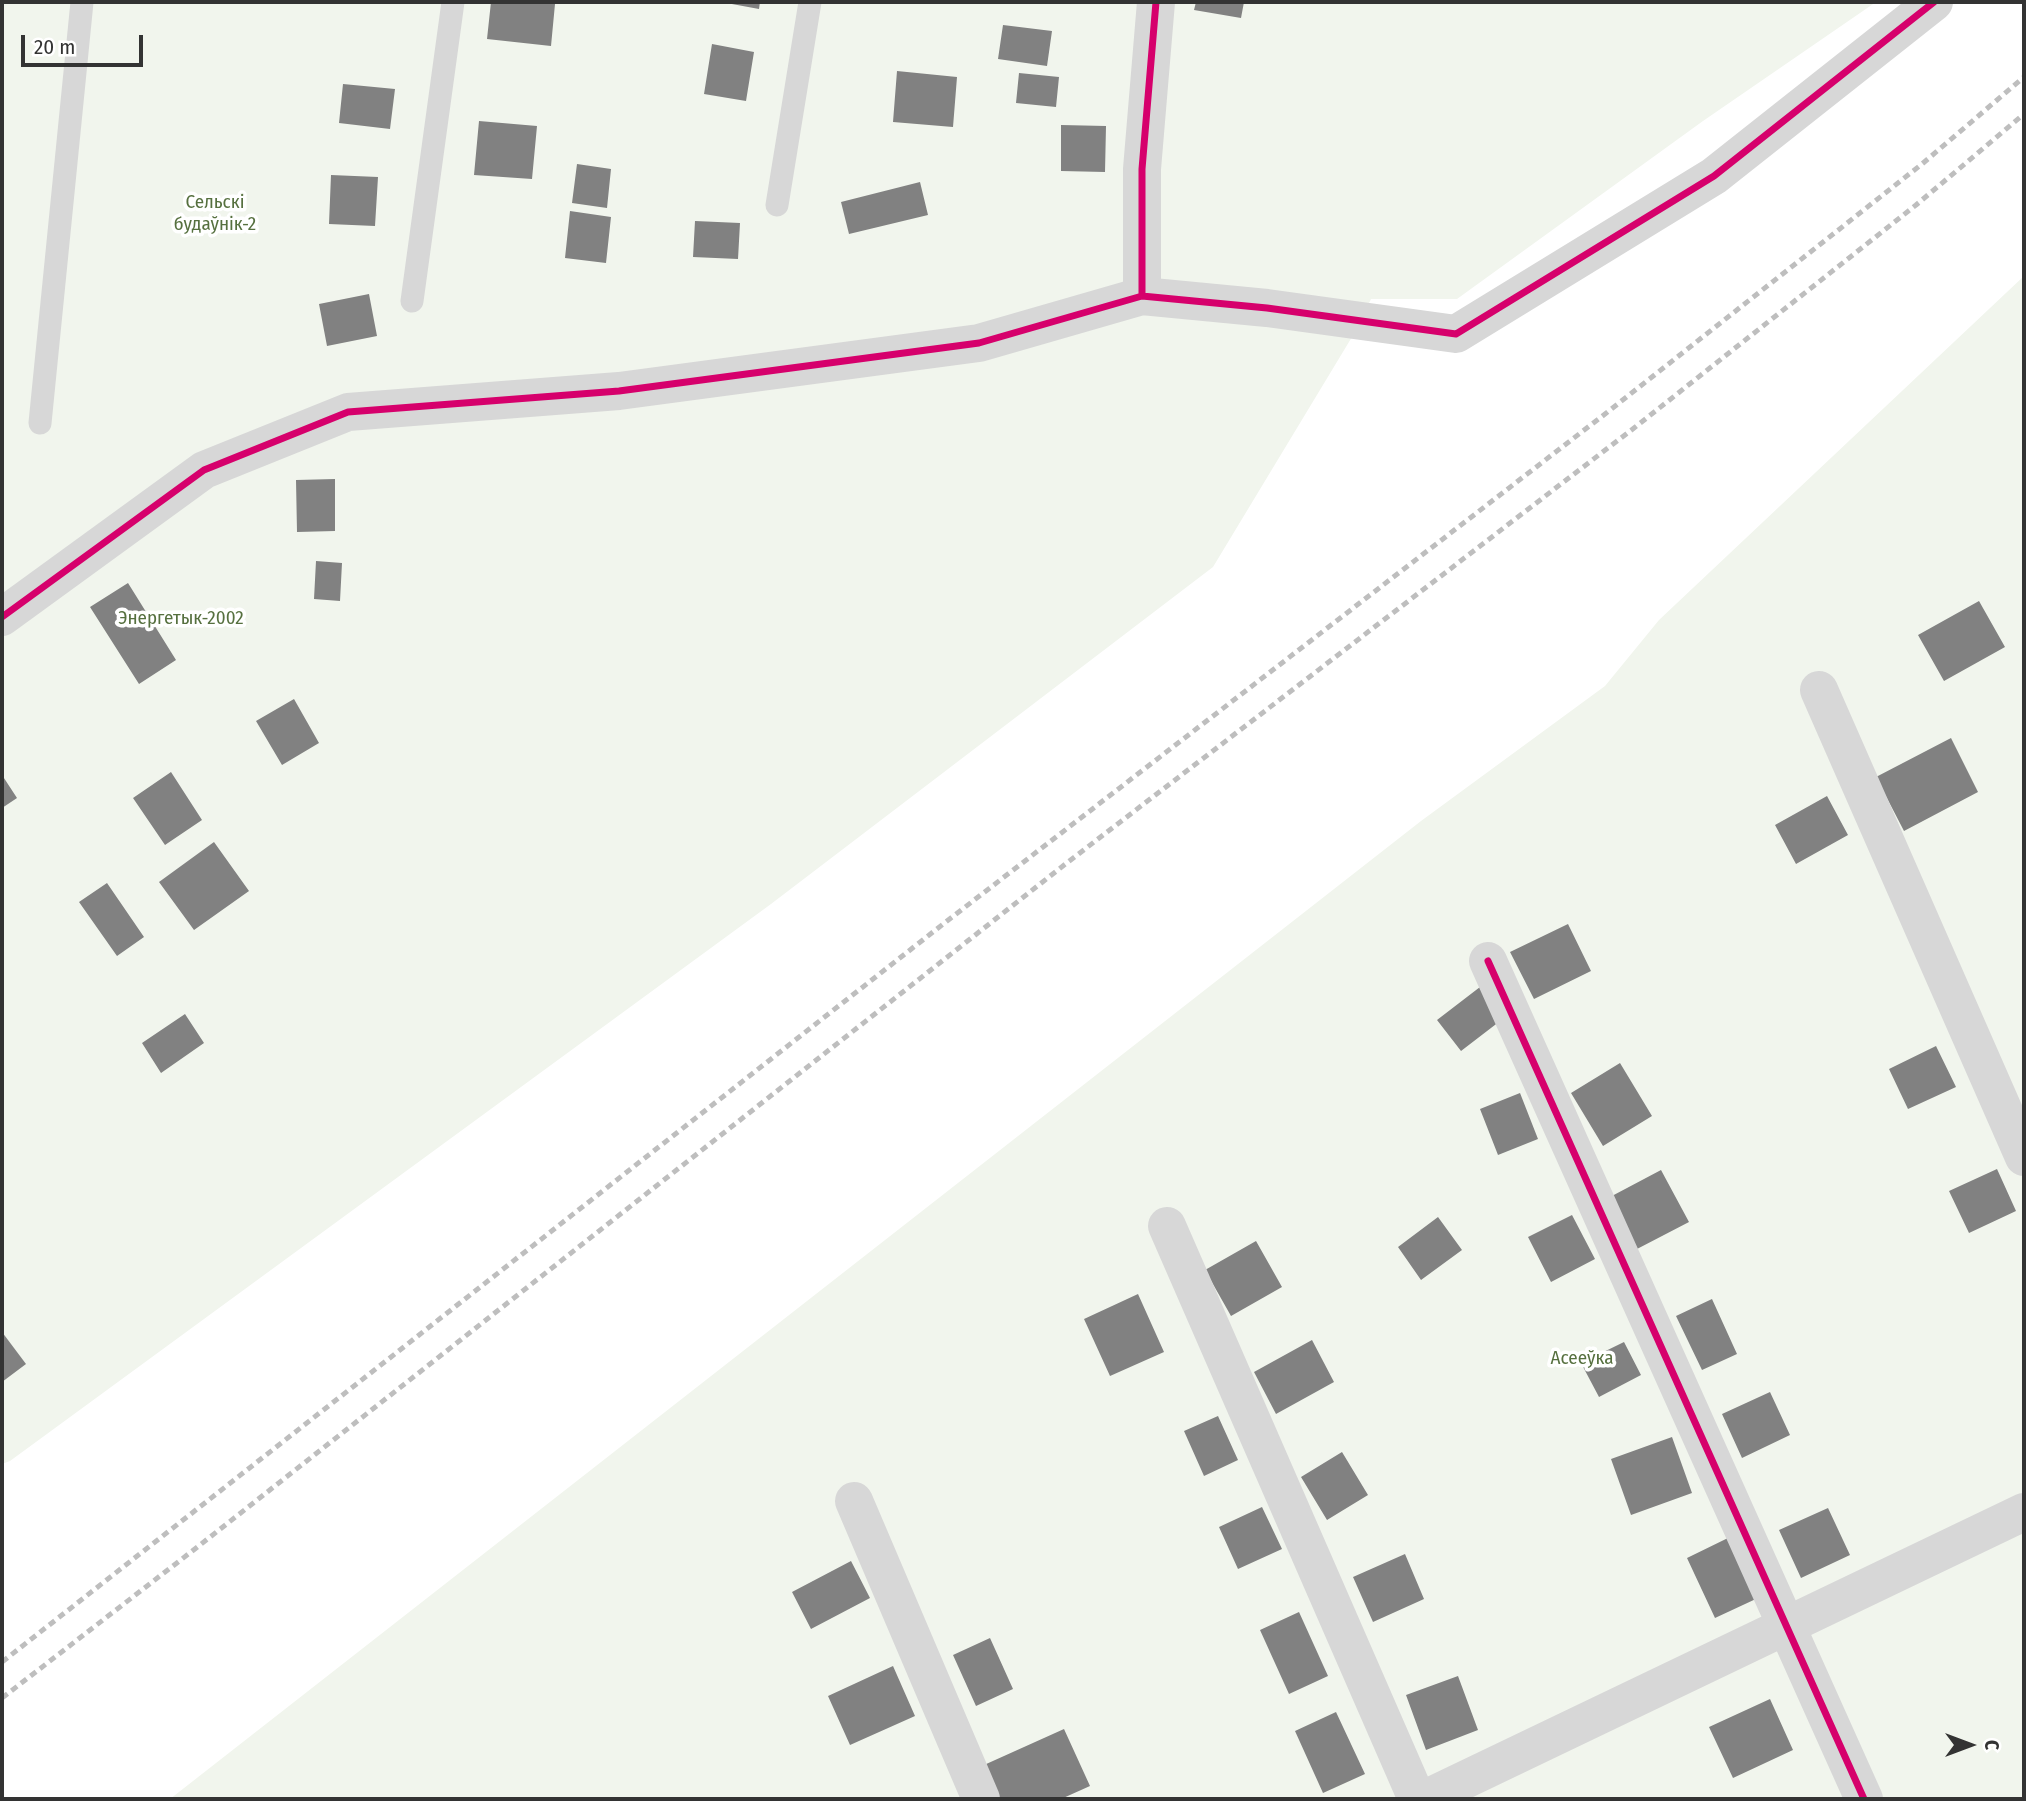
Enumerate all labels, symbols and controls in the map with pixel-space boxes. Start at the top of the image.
scale bar [24,21,147,65]
text: 20 m [34,34,75,60]
park label: Сельскі будаўнік-2 [174,192,256,236]
park label: Энергетык-2002 [118,608,244,630]
park label: Асееўка [1551,1348,1613,1370]
north arrow [1935,1710,2005,1780]
text: С [1980,1740,2003,1750]

